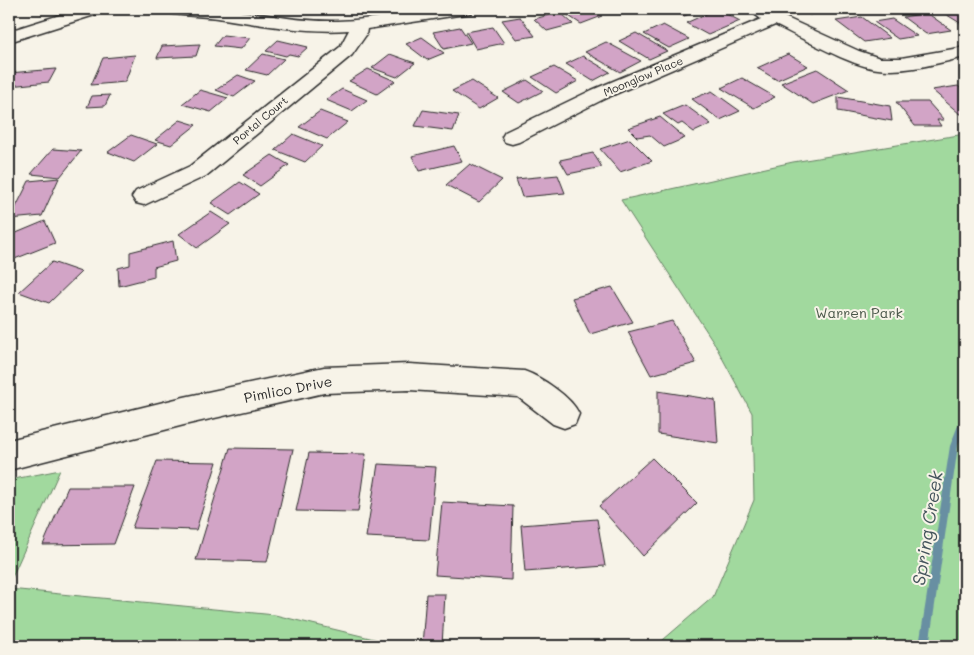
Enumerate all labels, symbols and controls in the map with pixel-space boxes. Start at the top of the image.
street label: Moonglow Place [601,52,685,100]
street label: Portal Court [229,92,291,147]
park label: Warren Park [815,303,903,322]
street label: Pimlico Drive [242,371,334,407]
water label: Spring Creek [906,469,948,587]

